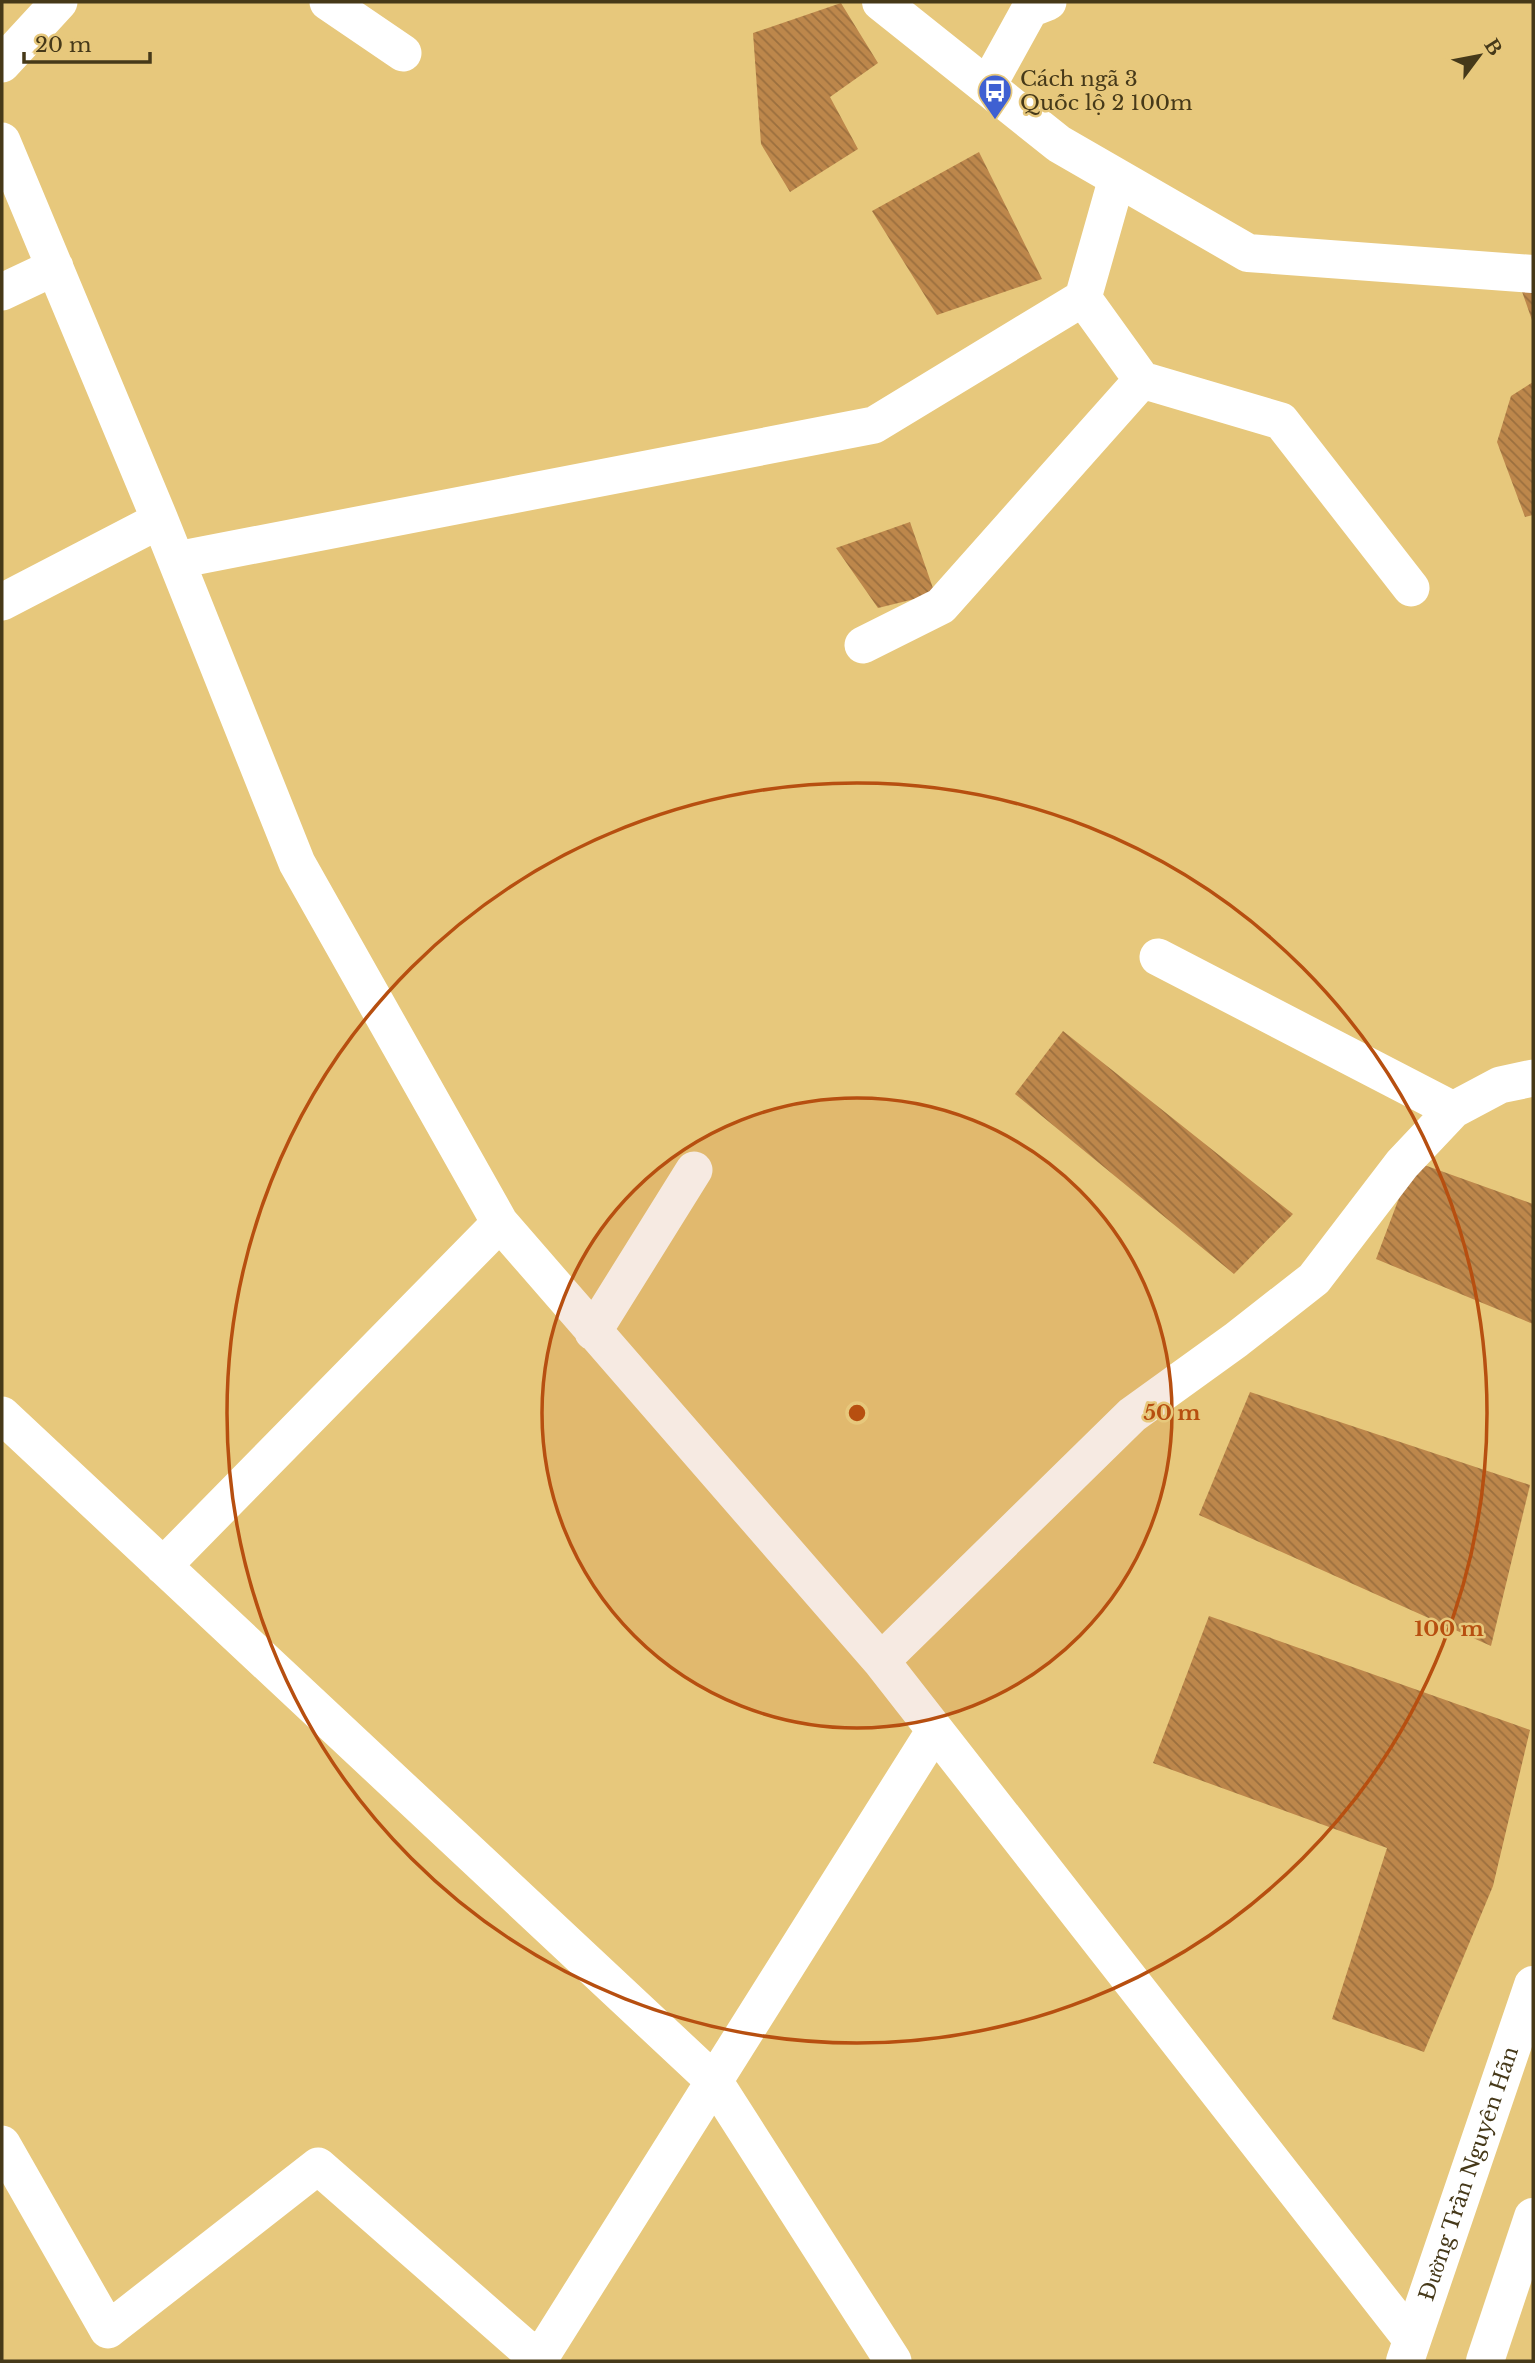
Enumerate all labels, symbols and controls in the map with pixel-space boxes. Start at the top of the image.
scale bar [24,21,150,65]
north arrow [1444,21,1514,91]
text: 20 m [35,32,92,58]
text: B [1479,35,1507,60]
place label: Cách ngã 3 Quốc lộ 2 100m [1020,66,1193,116]
bus stop icon: Cách ngã 3 Quốc lộ 2 100m [976,72,1014,121]
text: 50 m [1143,1400,1201,1426]
centre of rings [845,1401,869,1425]
text: 100 m [1414,1616,1484,1642]
street label: Đường Trần Nguyên Hãn [1413,2043,1524,2304]

